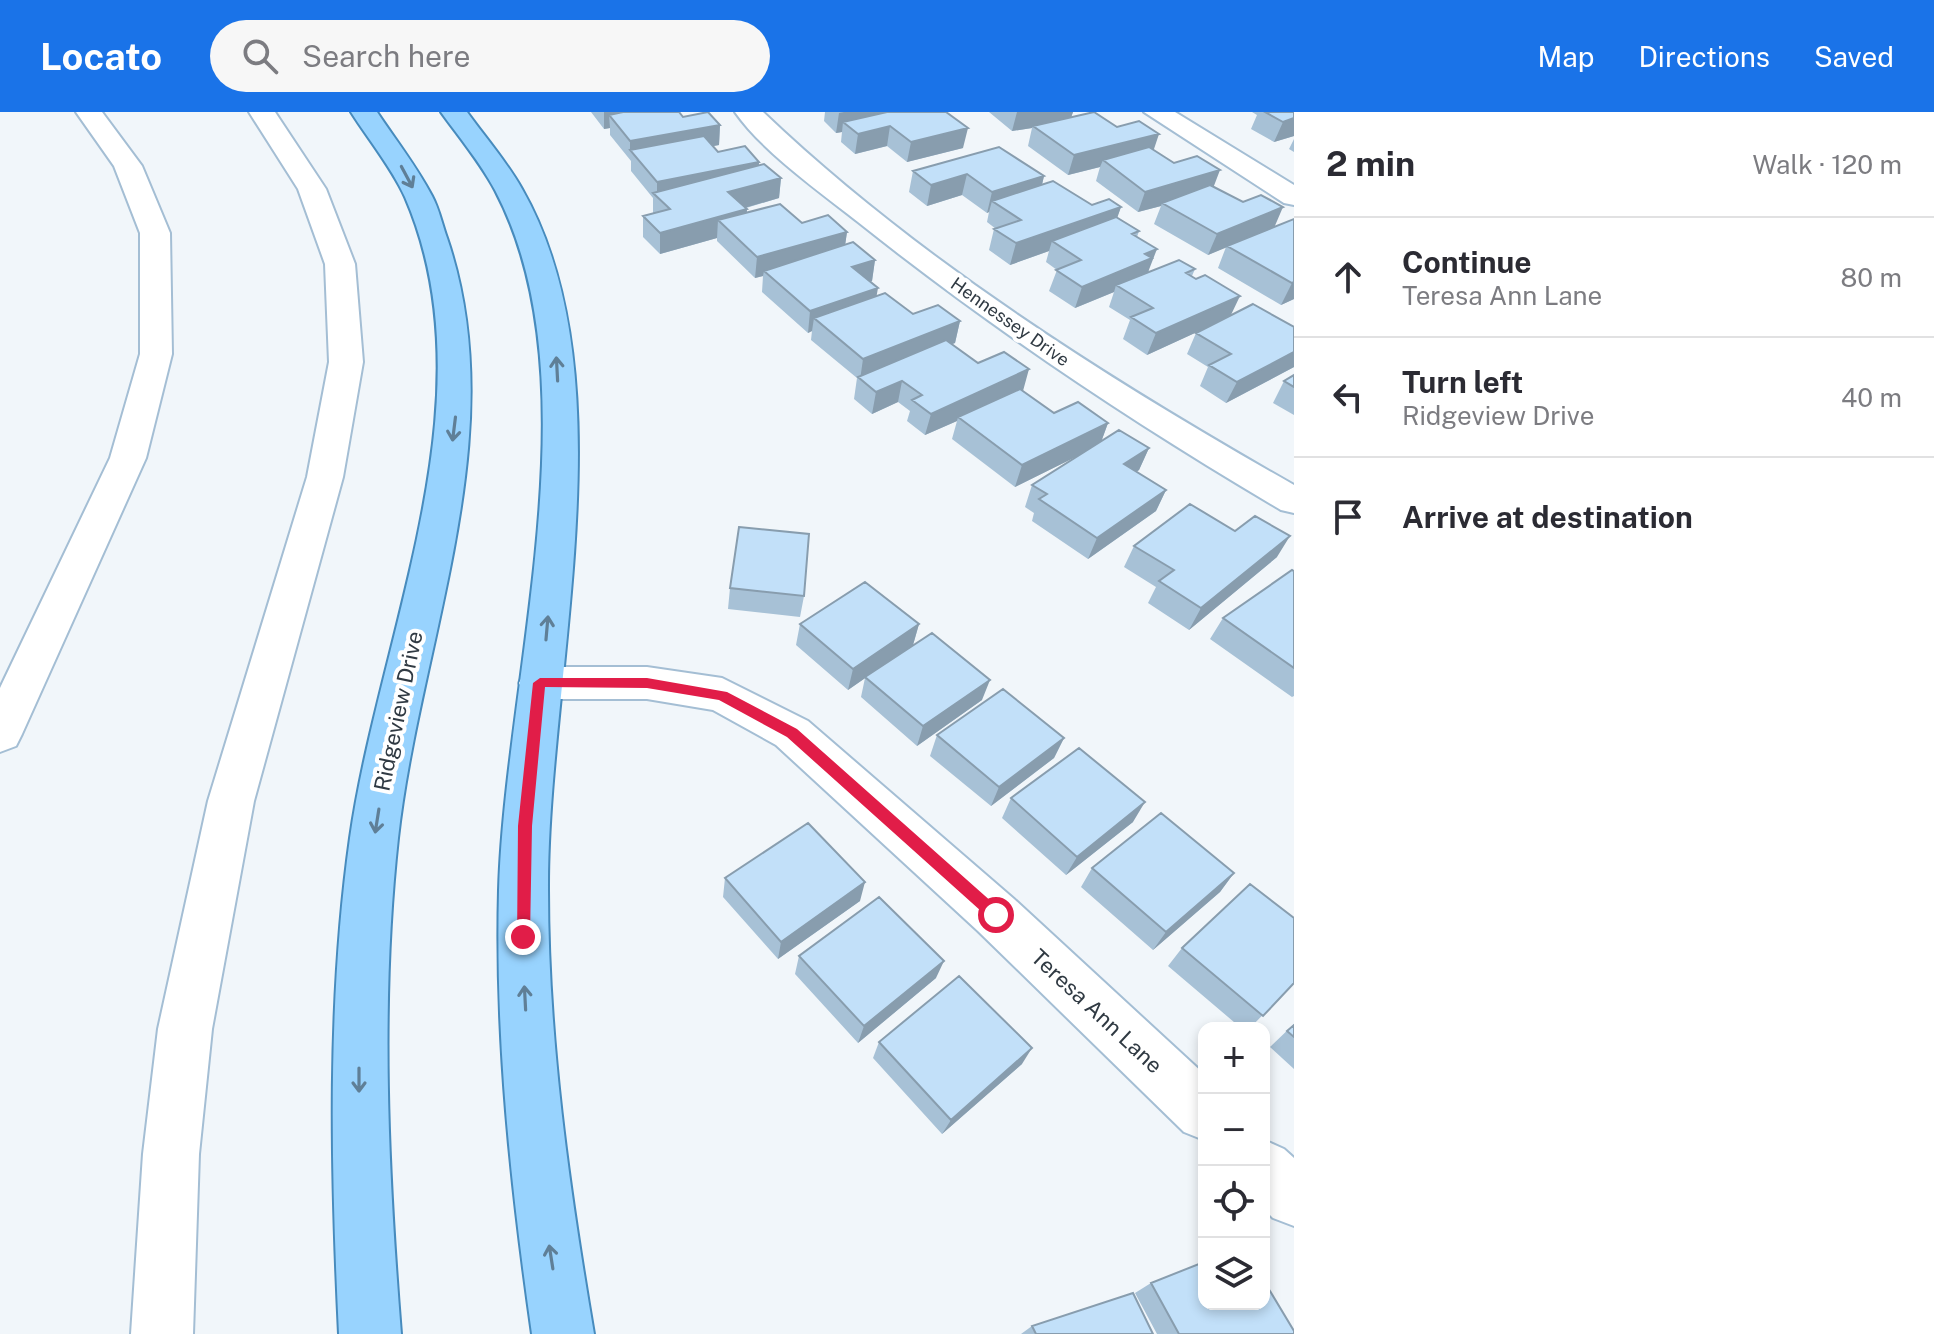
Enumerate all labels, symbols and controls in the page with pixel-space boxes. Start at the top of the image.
search box [210,20,770,92]
text: Locato [40,34,162,79]
icon: search [238,34,282,78]
text: Search here [302,38,470,74]
text: Map [1538,40,1594,73]
text: Directions [1638,40,1770,73]
text: Saved [1814,40,1894,73]
text: 2 min [1326,144,1415,184]
text: Walk · 120 m [1752,149,1902,180]
one-way arrow [399,165,415,188]
text: Continue [1402,244,1532,280]
icon: ahead [1326,255,1370,299]
text: 80 m [1841,262,1902,293]
street label: Hennessey Drive [947,273,1074,370]
text: Teresa Ann Lane [1402,280,1602,311]
one-way arrow [549,356,564,383]
text: Turn left [1402,364,1523,400]
icon: left [1326,375,1370,419]
text: 40 m [1841,382,1902,413]
text: Ridgeview Drive [1402,400,1594,431]
one-way arrow [446,416,461,441]
icon: arrive [1326,495,1370,539]
text: Arrive at destination [1402,499,1693,535]
one-way arrow [540,615,555,642]
street label: Ridgeview Drive [368,629,428,793]
one-way arrow [369,808,384,833]
route start [978,897,1014,933]
route end [505,919,541,955]
street label: Teresa Ann Lane [1026,944,1168,1078]
one-way arrow [518,985,533,1012]
map controls [1198,1022,1270,1310]
button: + [1198,1022,1270,1094]
one-way arrow [351,1066,367,1093]
button: − [1198,1094,1270,1166]
button: locate [1198,1166,1270,1238]
button: layers [1198,1238,1270,1310]
one-way arrow [543,1245,558,1270]

